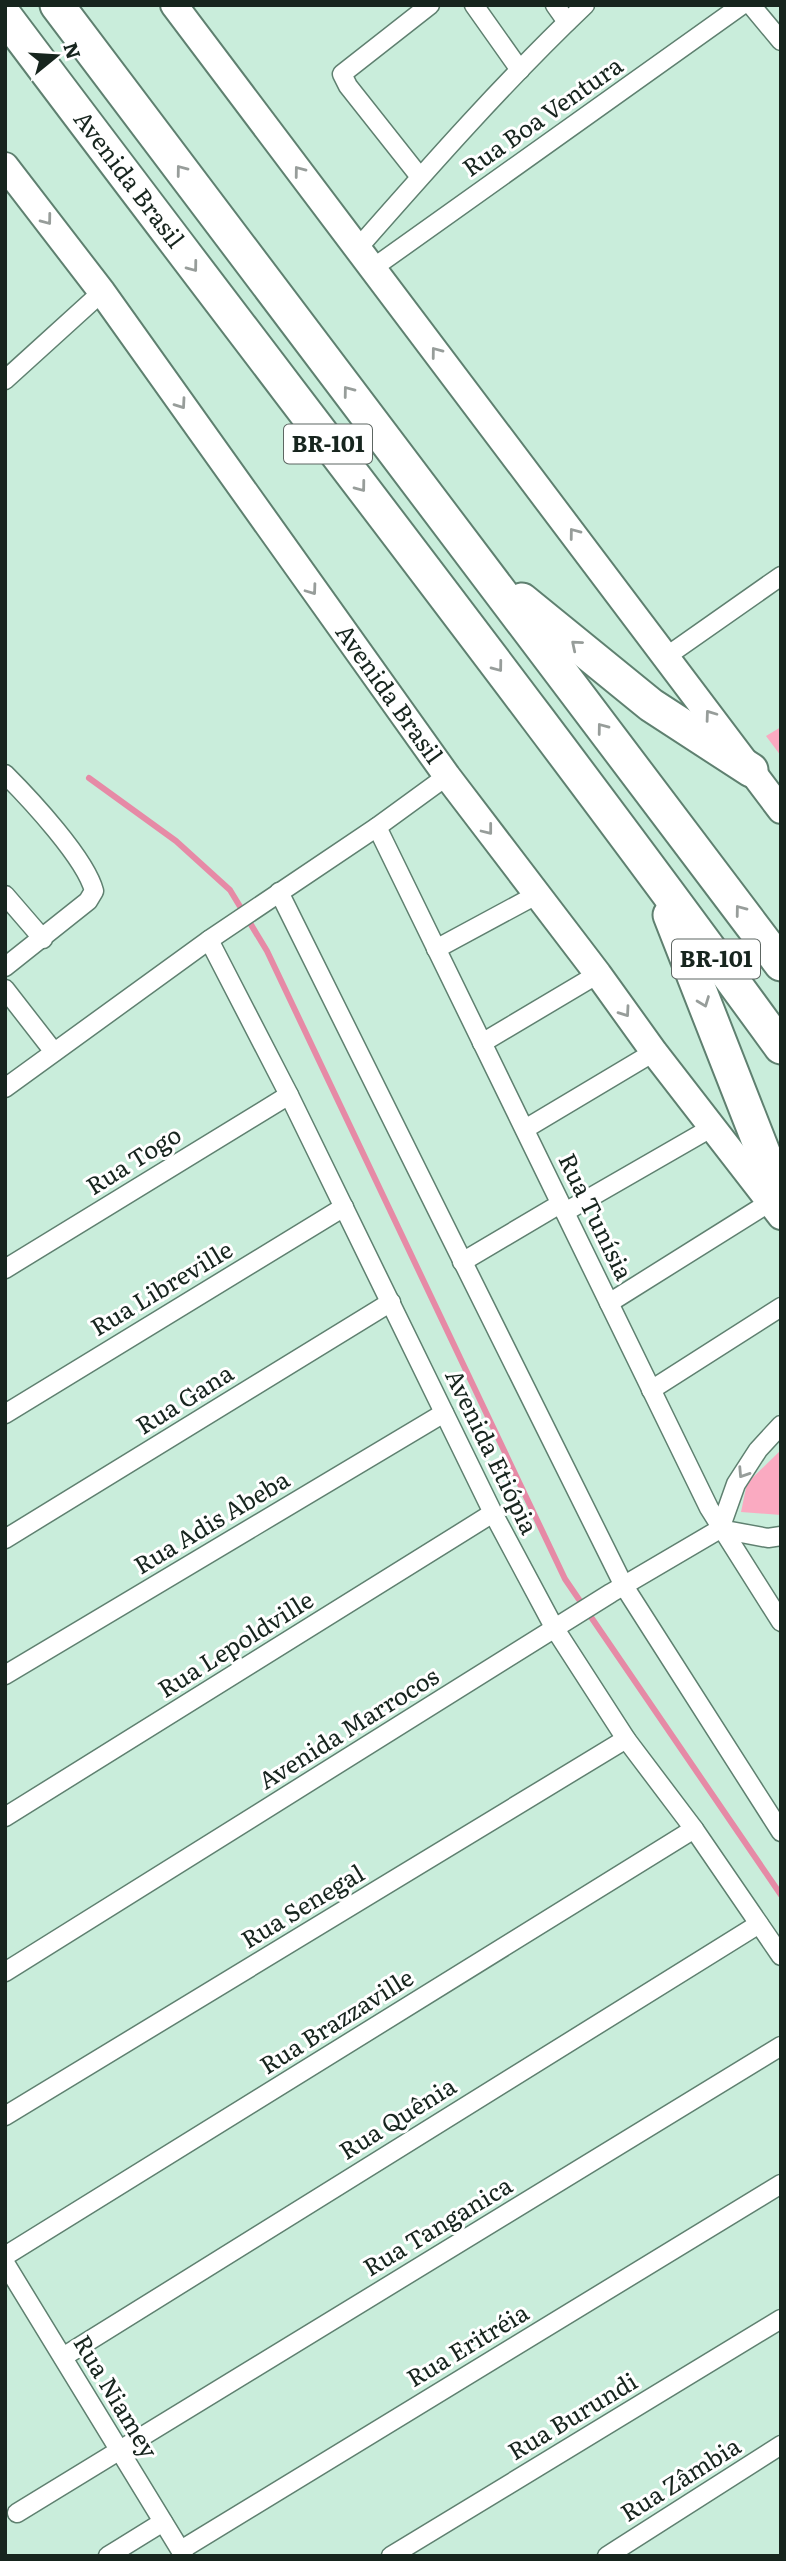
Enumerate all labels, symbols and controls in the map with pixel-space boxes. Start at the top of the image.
north arrow [21,21,91,91]
text: N [57,39,89,62]
street label: Rua Boa Ventura [454,46,629,183]
street label: Avenida Brasil [67,102,194,254]
one-way arrow [177,166,190,178]
one-way arrow [295,166,307,179]
one-way arrow [38,213,51,225]
one-way arrow [185,259,197,271]
one-way arrow [432,347,445,360]
one-way arrow [343,386,356,399]
one-way arrow [173,396,185,409]
road number: BR-101 [284,424,372,464]
one-way arrow [352,479,365,491]
one-way arrow [569,529,582,541]
one-way arrow [304,582,317,595]
street label: Avenida Brasil [329,616,453,770]
one-way arrow [571,641,584,653]
one-way arrow [490,660,503,672]
one-way arrow [706,710,719,723]
one-way arrow [598,724,611,736]
one-way arrow [480,823,493,835]
one-way arrow [735,905,748,917]
road number: BR-101 [672,940,760,978]
one-way arrow [695,996,709,1008]
one-way arrow [617,1004,629,1017]
street label: Rua Togo [78,1116,187,1202]
street label: Rua Tunísia [551,1146,643,1285]
street label: Rua Libreville [83,1231,238,1343]
street label: Rua Gana [128,1354,239,1442]
street label: Avenida Etiópia [438,1362,548,1539]
street label: Rua Adis Abeba [126,1460,295,1581]
one-way arrow [739,1465,751,1478]
street label: Rua Lepoldville [150,1581,319,1705]
street label: Avenida Marrocos [251,1657,445,1797]
street label: Rua Senegal [233,1854,370,1955]
street label: Rua Brazzaville [252,1959,419,2081]
street label: Rua Quênia [332,2067,462,2167]
street label: Rua Tanganica [355,2166,518,2283]
street label: Rua Eritréia [399,2294,534,2394]
street label: Rua Niamey [67,2327,168,2464]
street label: Rua Burundi [500,2362,643,2467]
street label: Rua Zâmbia [613,2427,747,2529]

